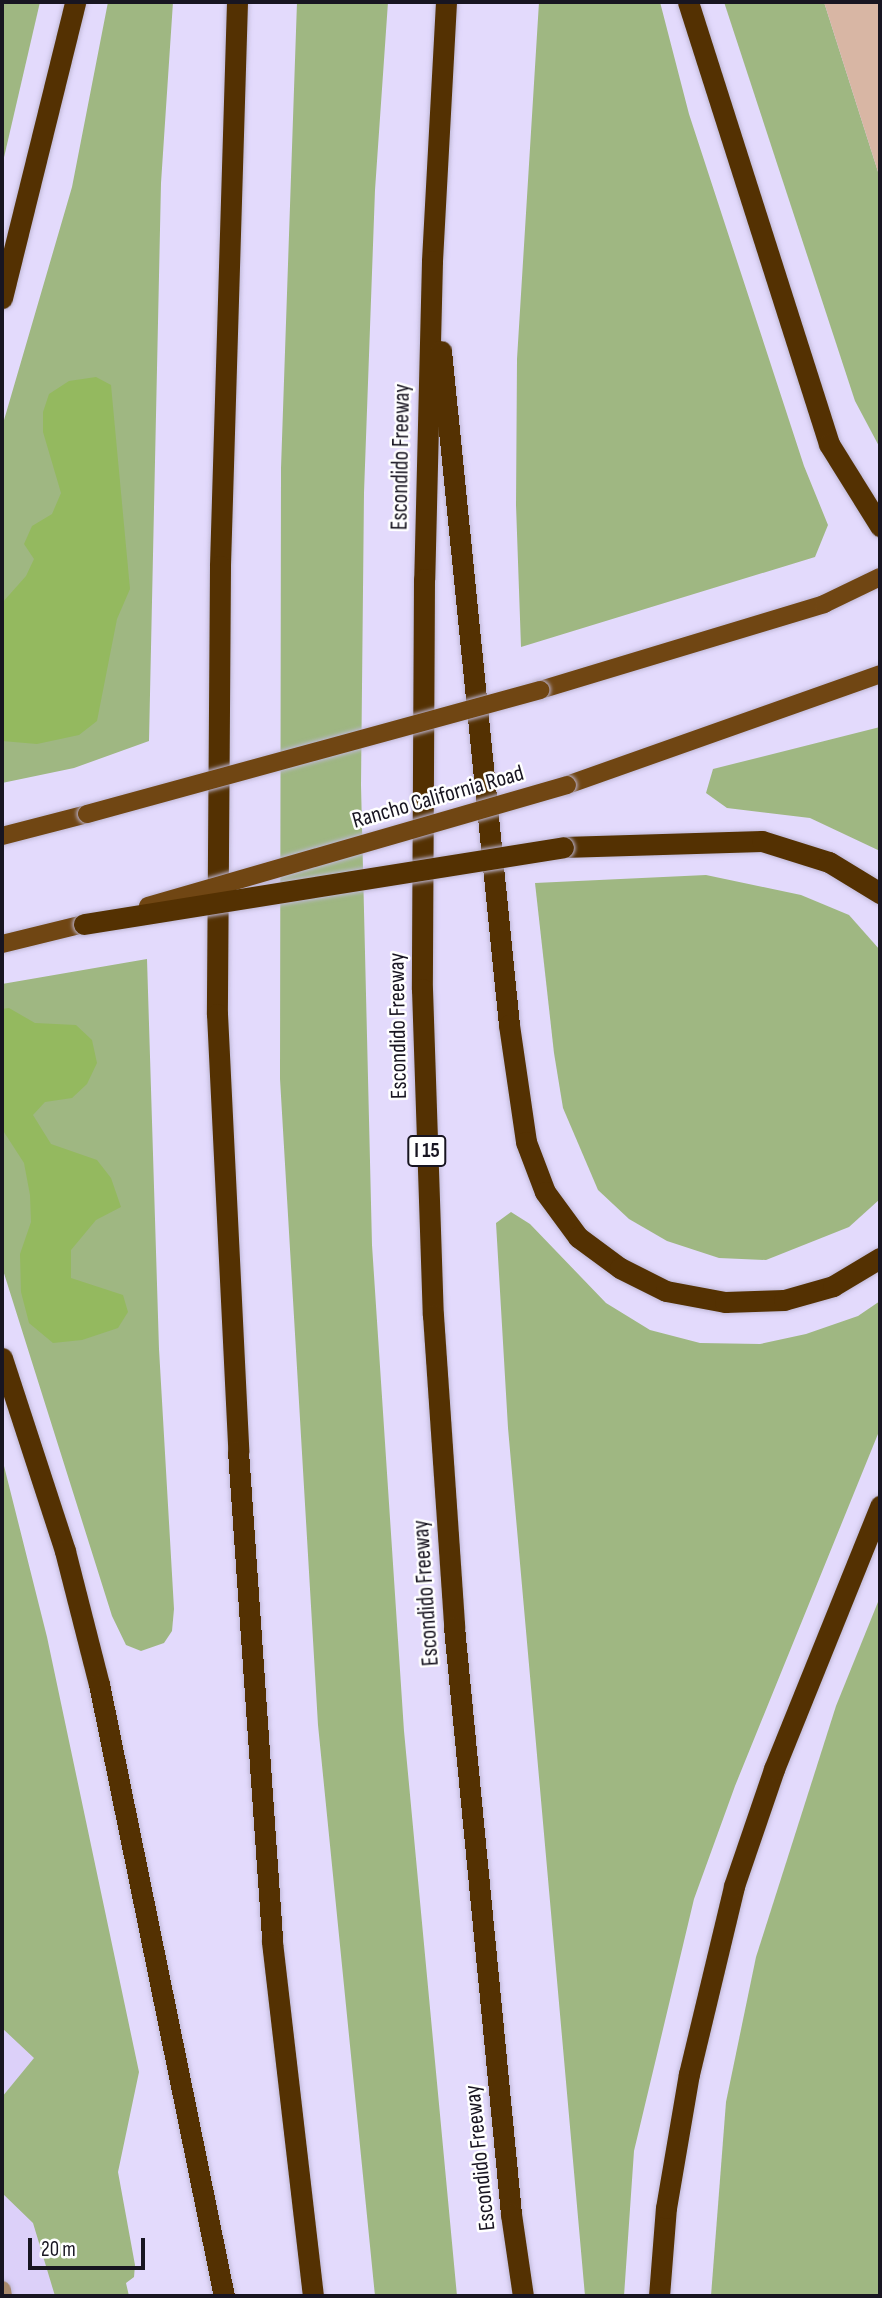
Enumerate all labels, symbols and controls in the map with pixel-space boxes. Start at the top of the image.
street label: Escondido Freeway [386,384,416,530]
street label: Rancho California Road [349,759,527,835]
street label: Escondido Freeway [383,953,413,1099]
road number: I 15 [406,1134,448,1168]
street label: Escondido Freeway [407,1519,445,1667]
street label: Escondido Freeway [459,2084,501,2232]
scale bar [32,2224,149,2268]
text: 20 m [41,2237,76,2262]

